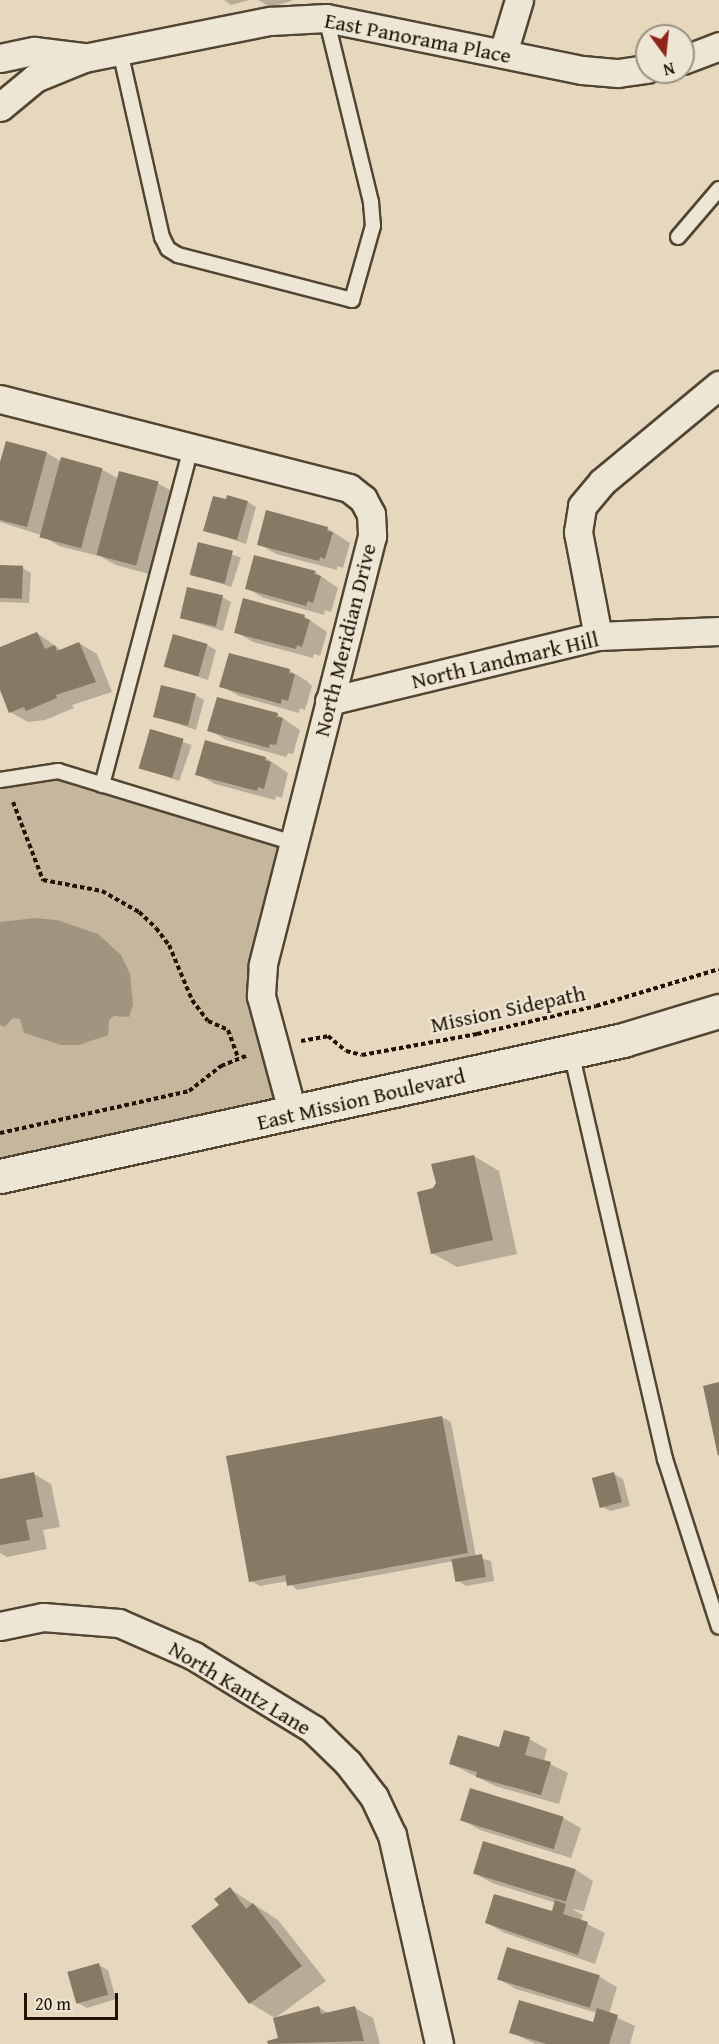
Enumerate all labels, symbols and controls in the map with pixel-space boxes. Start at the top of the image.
street label: East Panorama Place [322,7,514,69]
north arrow [635,24,695,84]
text: N [661,56,677,82]
street label: North Meridian Drive [308,541,382,739]
street label: North Landmark Hill [409,626,601,694]
street label: Mission Sidepath [428,980,588,1038]
street label: East Mission Boulevard [254,1062,468,1136]
street label: North Kantz Lane [164,1635,316,1741]
scale bar [27,1981,122,2019]
text: 20 m [35,1990,71,2017]

